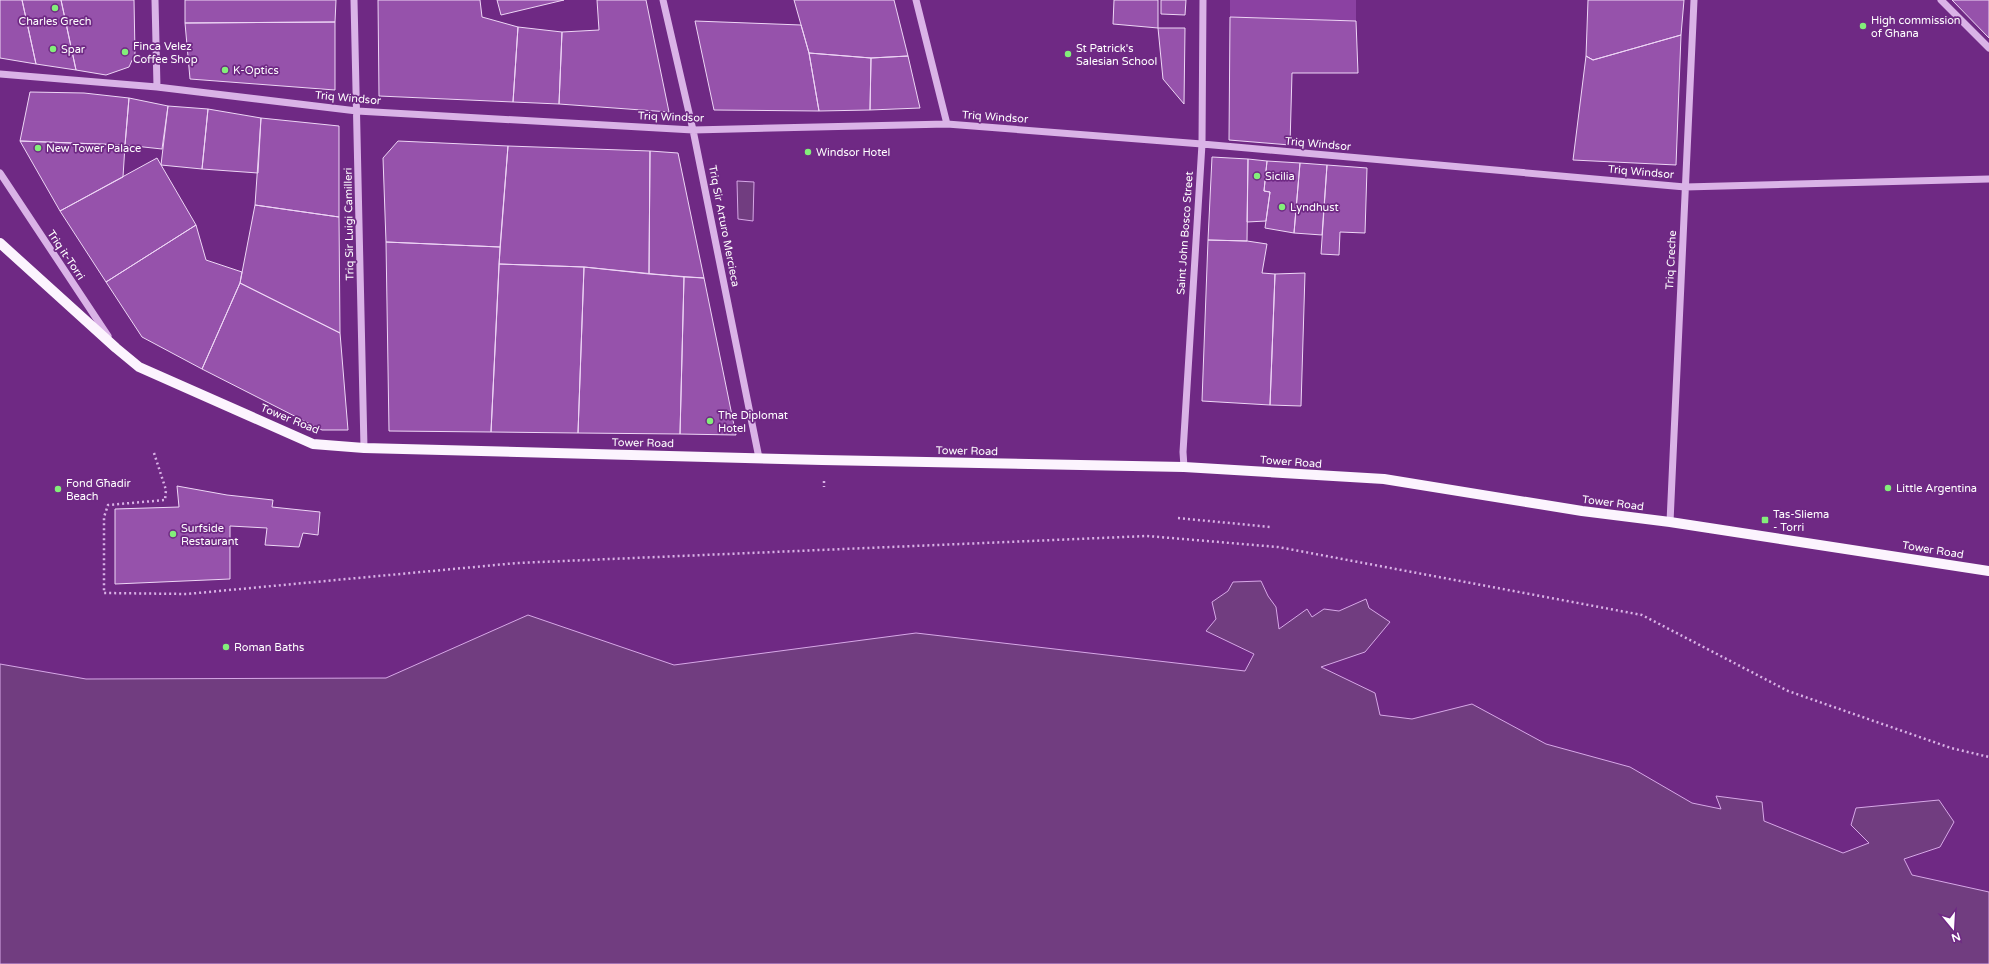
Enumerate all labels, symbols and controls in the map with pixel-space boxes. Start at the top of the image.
marker: Charles Grech [50,3,60,13]
place label: High commission of Ghana [1871,14,1961,40]
place label: Charles Grech [18,15,92,28]
marker: High commission of Ghana [1858,21,1868,31]
place label: Finca Velez Coffee Shop [133,40,198,66]
place label: St Patrick's Salesian School [1076,42,1157,68]
place label: Spar [61,43,86,56]
marker: Spar [48,44,58,54]
marker: Finca Velez Coffee Shop [120,47,130,57]
marker: St Patrick's Salesian School [1063,49,1073,59]
place label: K-Optics [233,64,279,77]
marker: K-Optics [220,65,230,75]
street label: Triq Windsor [314,89,382,107]
street label: Triq Windsor [961,108,1029,126]
street label: Triq Windsor [638,109,705,125]
street label: Triq Windsor [1284,135,1352,153]
place label: New Tower Palace [46,142,141,155]
marker: New Tower Palace [33,143,43,153]
place label: Windsor Hotel [816,146,890,159]
marker: Windsor Hotel [803,147,813,157]
street label: Triq Windsor [1607,163,1675,181]
street label: Triq Sir Arturo Mercieca [706,164,742,288]
street label: Triq Sir Luigi Camilleri [342,167,356,281]
place label: Sicilia [1265,170,1295,183]
street label: Saint John Bosco Street [1174,171,1196,295]
marker: Sicilia [1252,171,1262,181]
place label: Lyndhust [1290,201,1339,214]
marker: Lyndhust [1277,202,1287,212]
street label: Triq it-Torri [45,228,87,282]
street label: Triq Creche [1663,230,1679,290]
street label: Tower Road [259,401,321,437]
place label: The Diplomat Hotel [718,409,788,435]
marker: The Diplomat Hotel [705,416,715,426]
street label: Tower Road [612,436,674,450]
street label: Tower Road [936,444,998,458]
street label: Tower Road [1260,453,1323,471]
place label: Fond Għadir Beach [66,477,131,503]
place label: Little Argentina [1896,482,1977,495]
marker: Little Argentina [1883,483,1893,493]
marker: Fond Għadir Beach [53,484,63,494]
street label: Tower Road [1581,493,1645,513]
place label: Tas-Sliema - Torri [1773,508,1829,534]
marker: Tas-Sliema - Torri [1760,515,1770,525]
place label: Surfside Restaurant [181,522,239,548]
marker: Surfside Restaurant [168,529,178,539]
street label: Tower Road [1901,539,1965,561]
place label: Roman Baths [234,641,304,654]
marker: Roman Baths [221,642,231,652]
north arrow [1933,908,1973,948]
text: N [1950,929,1962,945]

